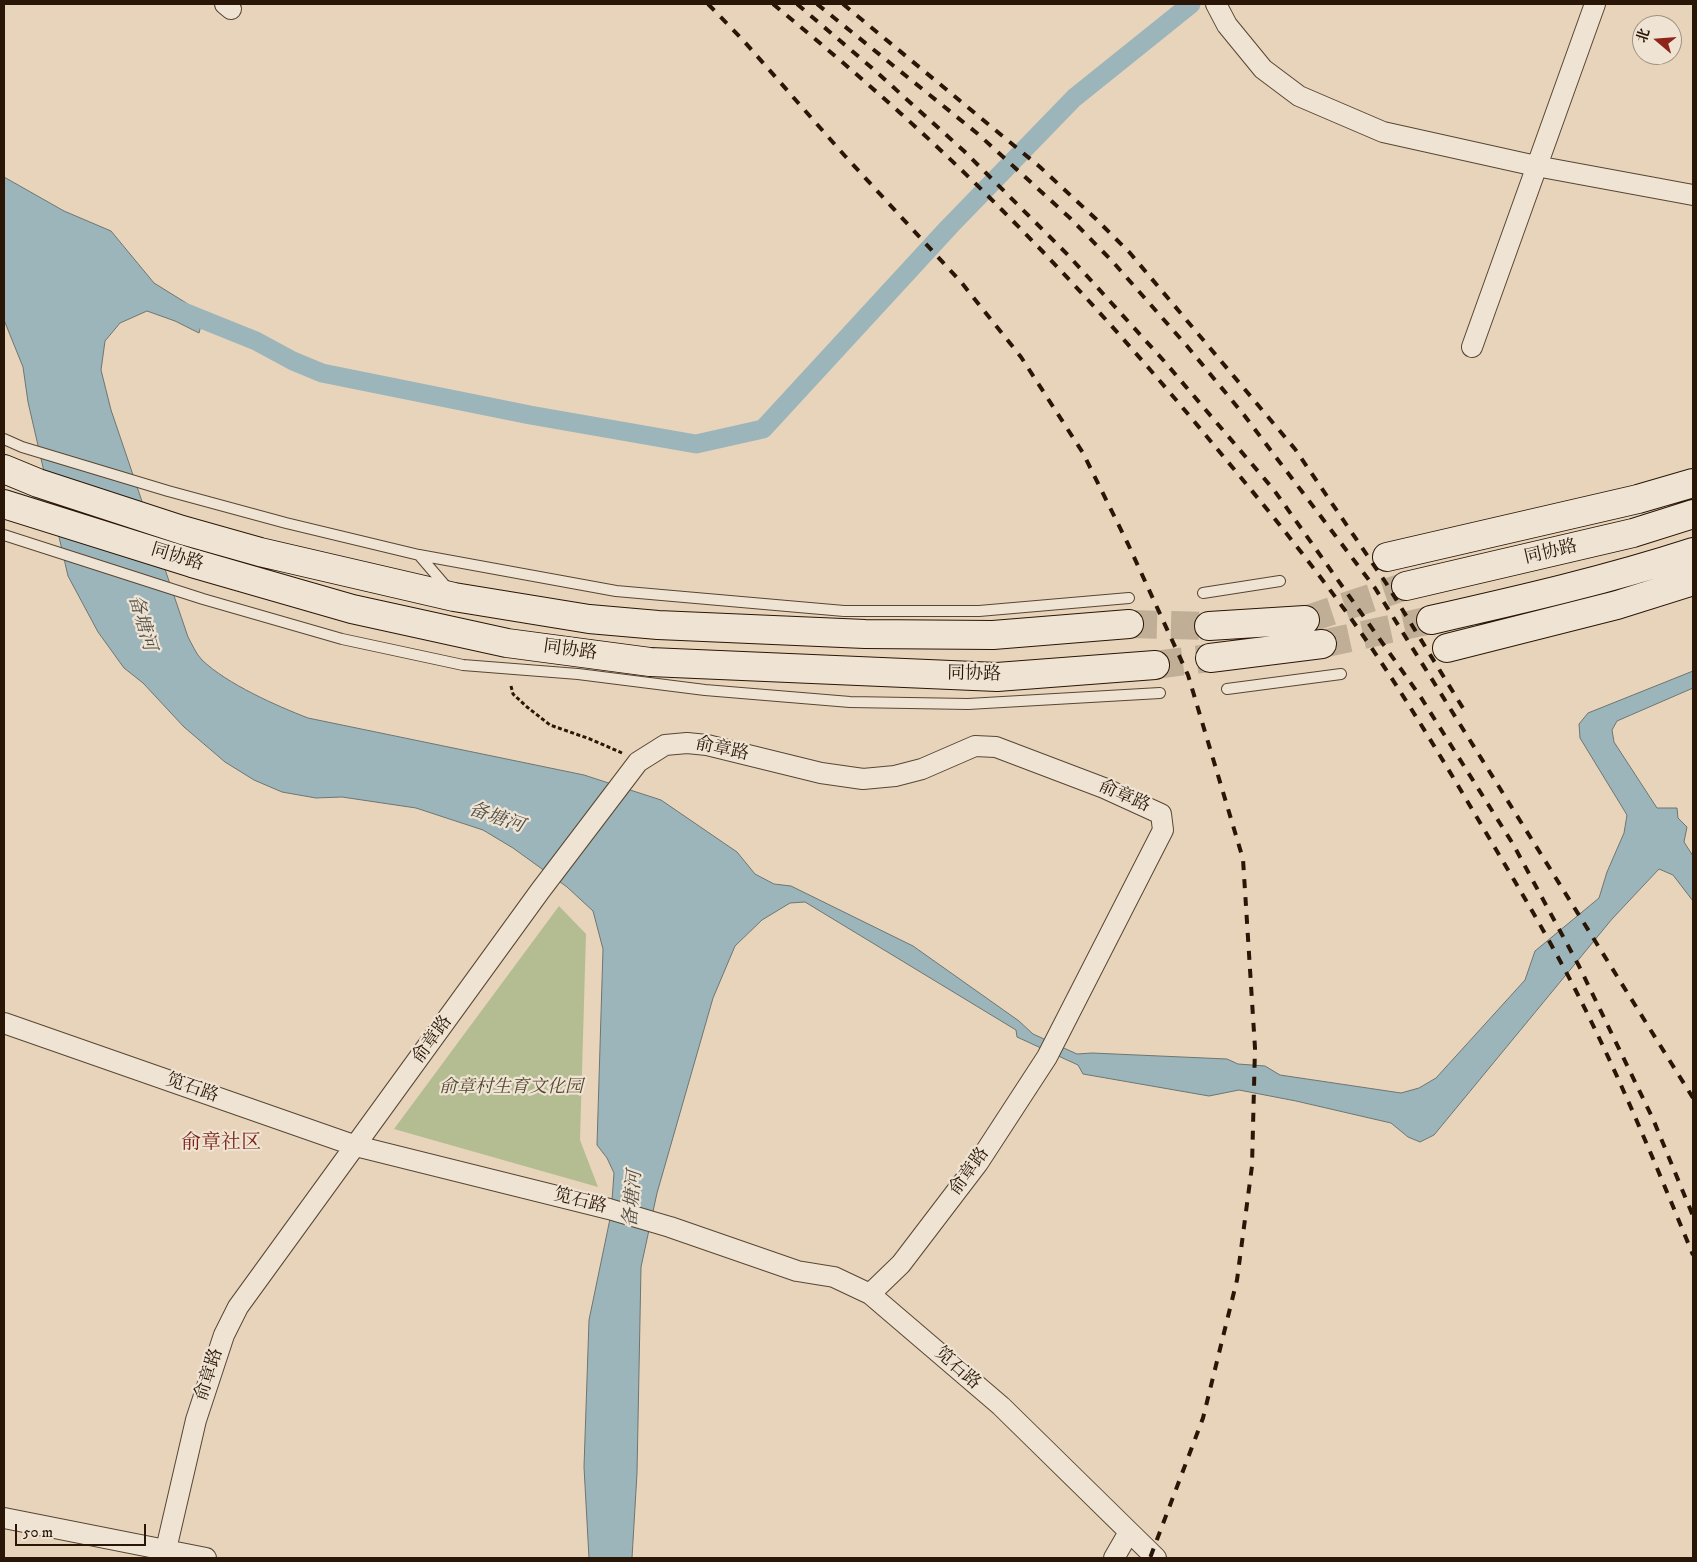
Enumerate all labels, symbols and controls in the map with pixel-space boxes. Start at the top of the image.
north arrow [1632,15,1682,65]
text: 北 [1633,26,1654,45]
street label: 同协路 [1522,536,1580,570]
street label: 同协路 [148,540,206,576]
water label: 备塘河 [122,592,160,654]
street label: 同协路 [542,637,598,665]
street label: 同协路 [947,664,1001,686]
street label: 俞章路 [693,734,751,766]
street label: 俞章路 [1095,776,1153,818]
water label: 备塘河 [465,799,527,839]
street label: 俞章路 [408,1012,458,1068]
street label: 笕石路 [163,1070,221,1108]
park label: 俞章村生育文化园 [439,1077,583,1099]
district label: 俞章社区 [181,1132,261,1156]
street label: 俞章路 [945,1144,995,1200]
water label: 备塘河 [620,1170,648,1228]
street label: 笕石路 [551,1185,609,1219]
street label: 笕石路 [930,1343,984,1395]
street label: 俞章路 [191,1346,229,1404]
scale bar [18,1514,149,1546]
text: 50 m [23,1523,53,1542]

